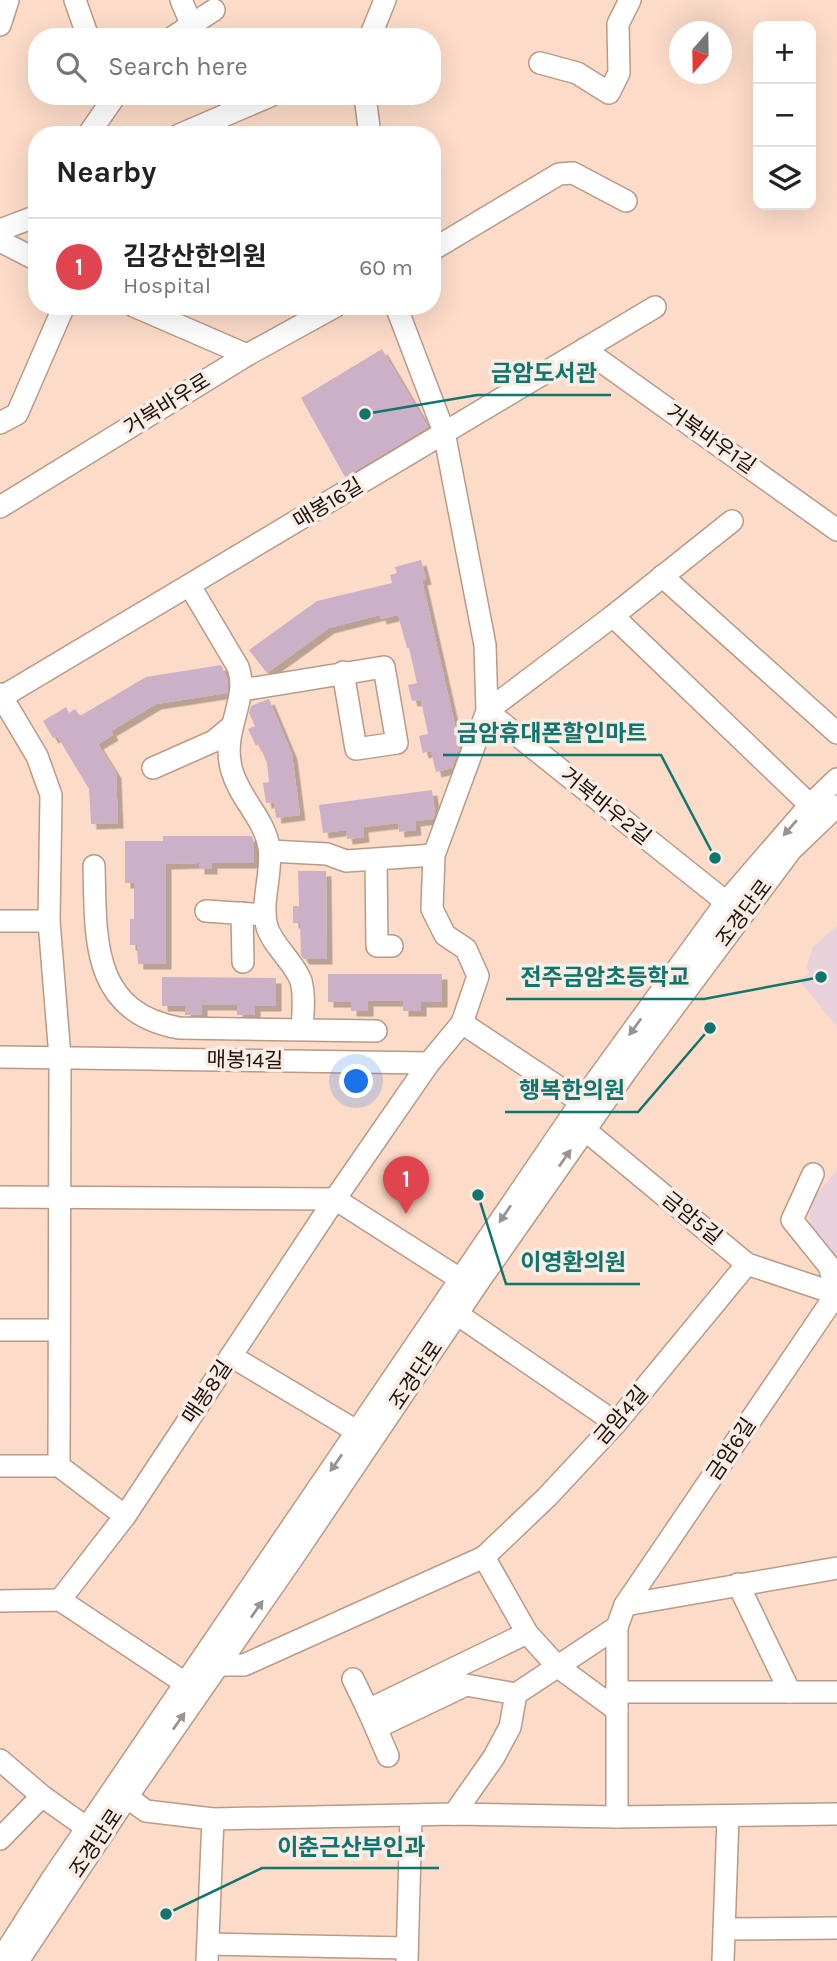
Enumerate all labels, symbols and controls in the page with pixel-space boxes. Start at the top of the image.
north arrow [669,21,732,84]
map controls [753,21,816,210]
button: + [753,21,816,84]
search box [28,28,441,105]
icon: search [52,48,90,86]
text: Search here [108,51,248,82]
button: − [753,84,816,147]
button: layers [753,147,816,210]
text: Nearby [56,154,156,190]
text: 김강산한의원 [123,241,267,272]
text: 1 [75,254,83,281]
text: 60 m [359,254,413,281]
text: Hospital [123,272,211,299]
callout: 금암도서관 [477,351,611,395]
text: 금암도서관 [491,360,597,387]
street label: 거북바우로 [120,368,214,440]
street label: 거북바우1길 [662,399,760,479]
street label: 매봉16길 [289,473,367,533]
callout: 금암휴대폰할인마트 [443,711,661,755]
text: 금암휴대폰할인마트 [457,720,647,747]
street label: 거북바우2길 [556,762,656,850]
one-way arrow [782,819,798,837]
street label: 조경단로 [711,875,777,951]
callout: 전주금암초등학교 [506,955,704,999]
text: 전주금암초등학교 [520,964,690,991]
one-way arrow [628,1018,642,1036]
street label: 매봉14길 [206,1047,284,1073]
your location [339,1064,373,1098]
callout: 행복한의원 [505,1068,638,1112]
text: 행복한의원 [519,1077,625,1104]
one-way arrow [558,1149,572,1167]
pin: 1 [383,1156,429,1214]
street label: 금암5길 [657,1187,727,1249]
one-way arrow [498,1205,512,1223]
callout: 이영환의원 [506,1240,640,1284]
text: 이영환의원 [520,1249,626,1276]
street label: 조경단로 [384,1336,448,1414]
street label: 매봉8길 [177,1356,237,1428]
street label: 금암4길 [589,1381,653,1449]
street label: 금암6길 [701,1413,761,1485]
one-way arrow [329,1454,343,1472]
one-way arrow [250,1600,264,1618]
one-way arrow [172,1712,185,1731]
street label: 조경단로 [64,1804,128,1882]
callout: 이춘근산부인과 [262,1824,439,1868]
text: 이춘근산부인과 [277,1834,425,1861]

